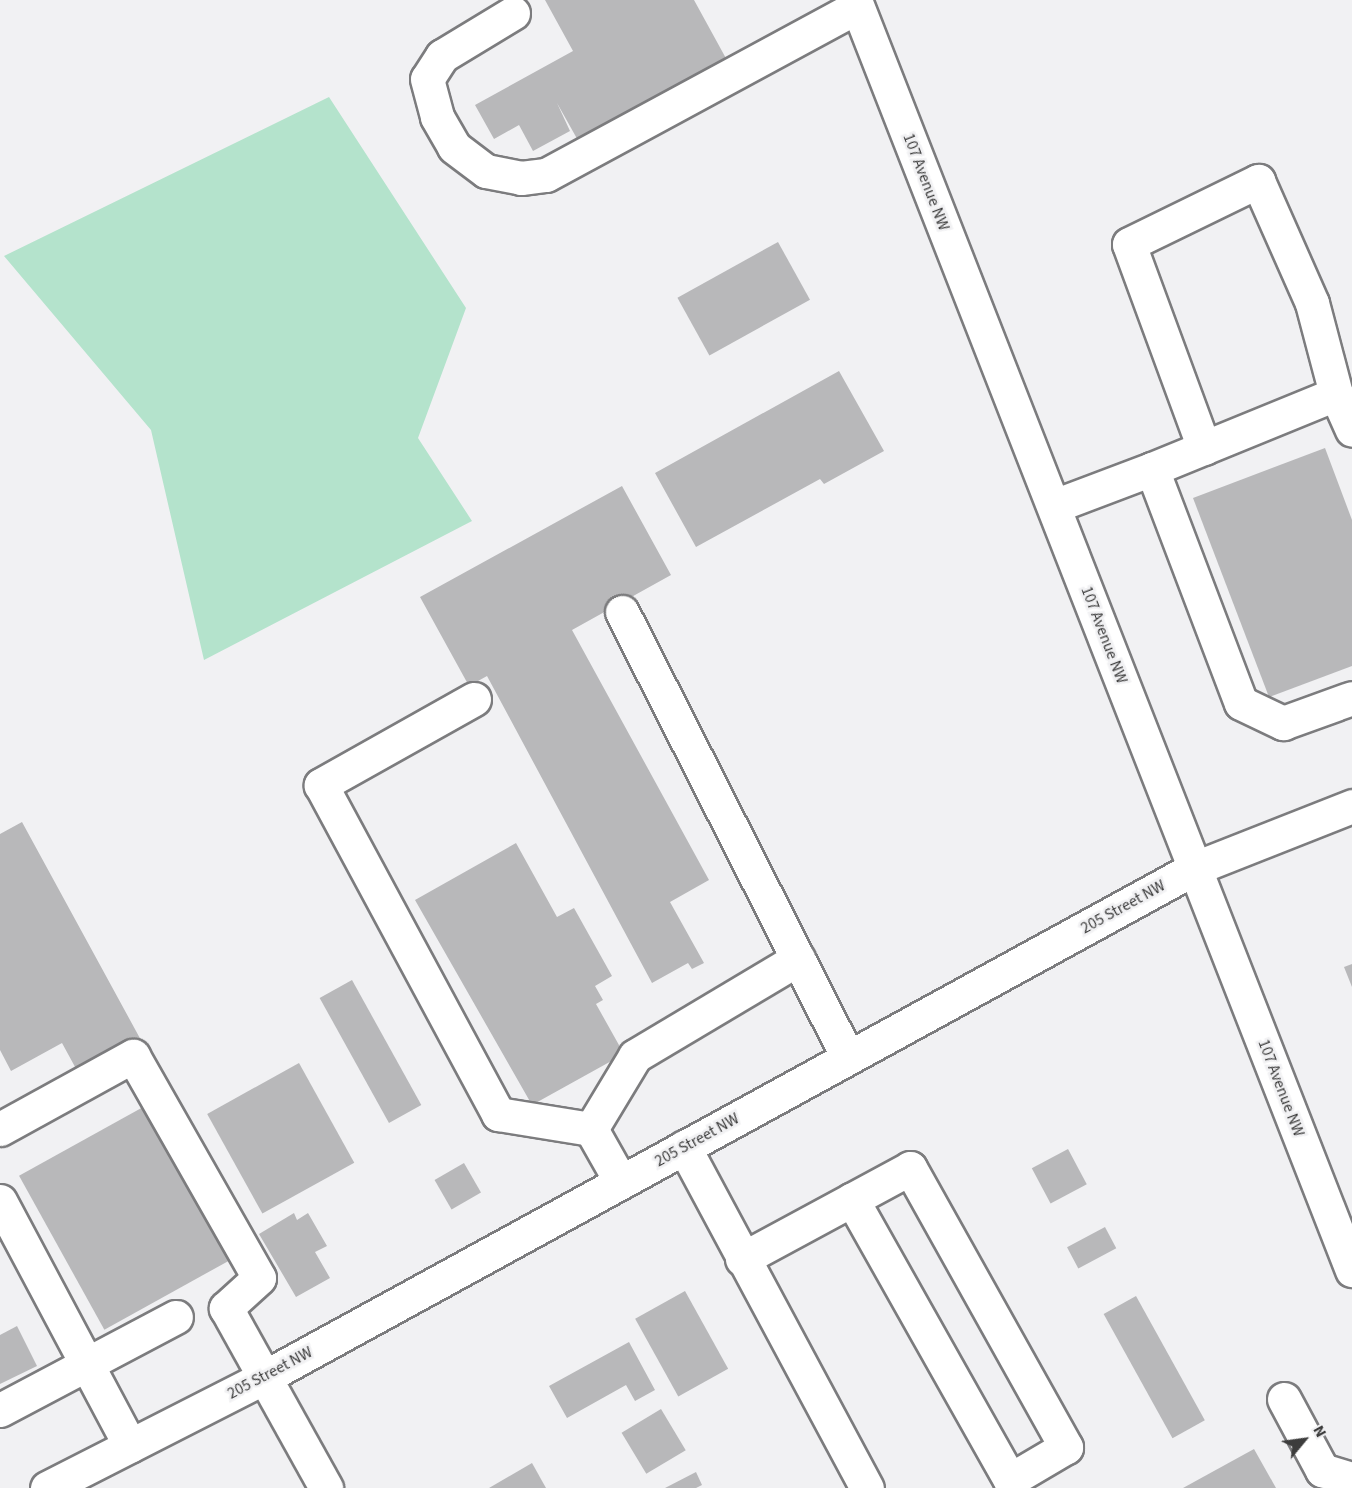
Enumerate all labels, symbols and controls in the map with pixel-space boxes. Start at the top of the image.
street label: 107 Avenue NW [899,131,953,233]
street label: 107 Avenue NW [1077,584,1131,686]
street label: 205 Street NW [1078,876,1168,938]
street label: 107 Avenue NW [1254,1037,1308,1139]
street label: 205 Street NW [652,1109,742,1171]
street label: 205 Street NW [224,1343,316,1403]
north arrow [1274,1410,1334,1470]
text: N [1308,1421,1332,1441]

